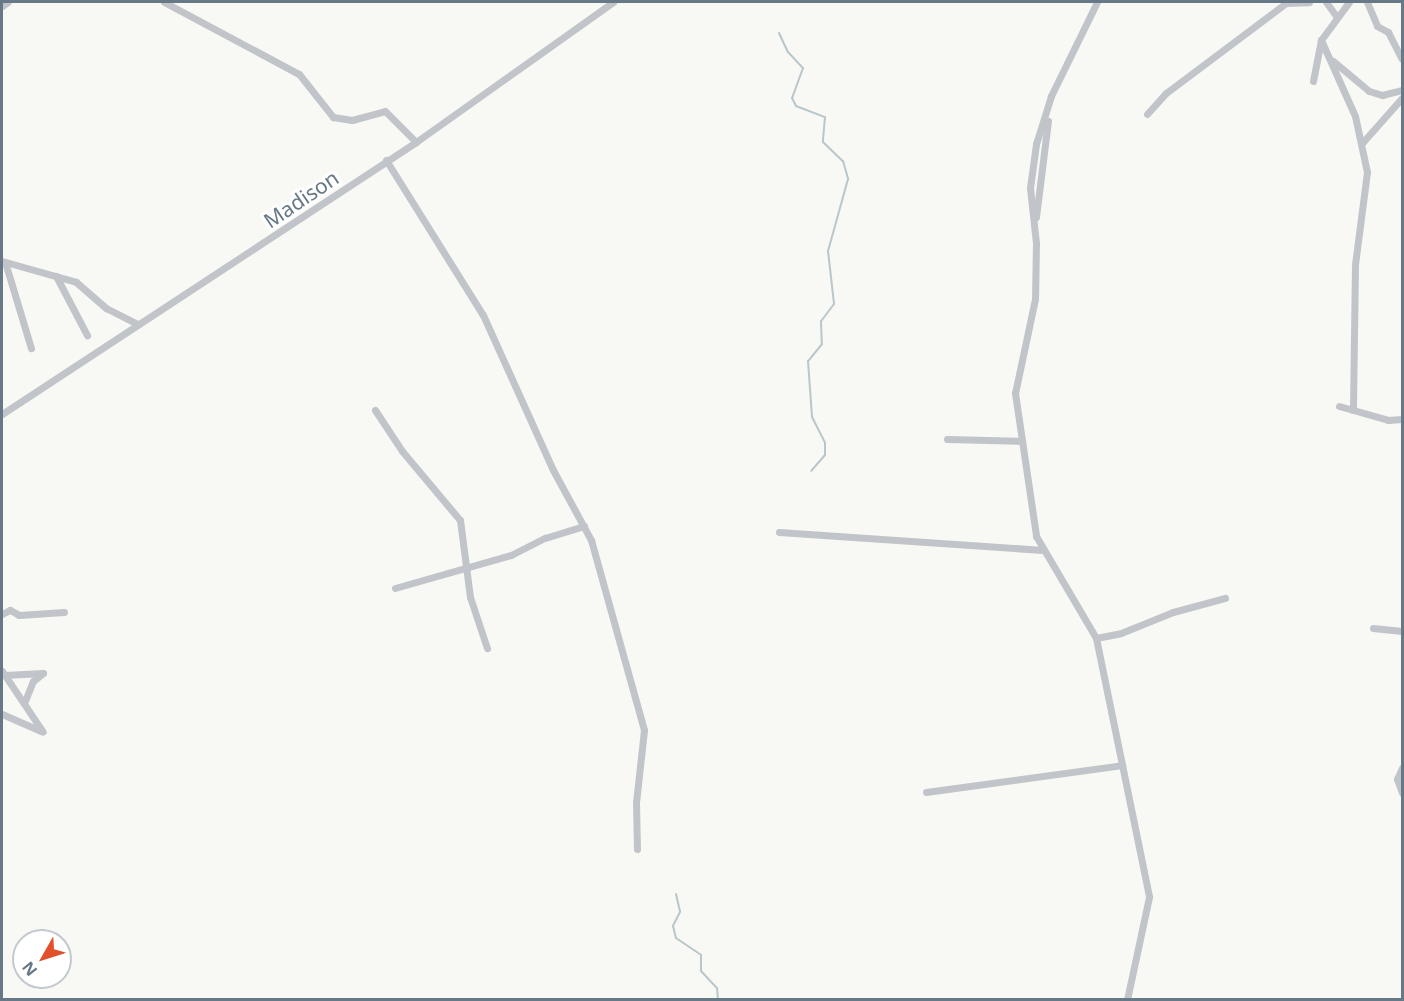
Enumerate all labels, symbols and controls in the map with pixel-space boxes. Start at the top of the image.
street label: Madison [259,165,343,233]
north arrow [12,929,72,989]
text: N [17,957,42,981]

